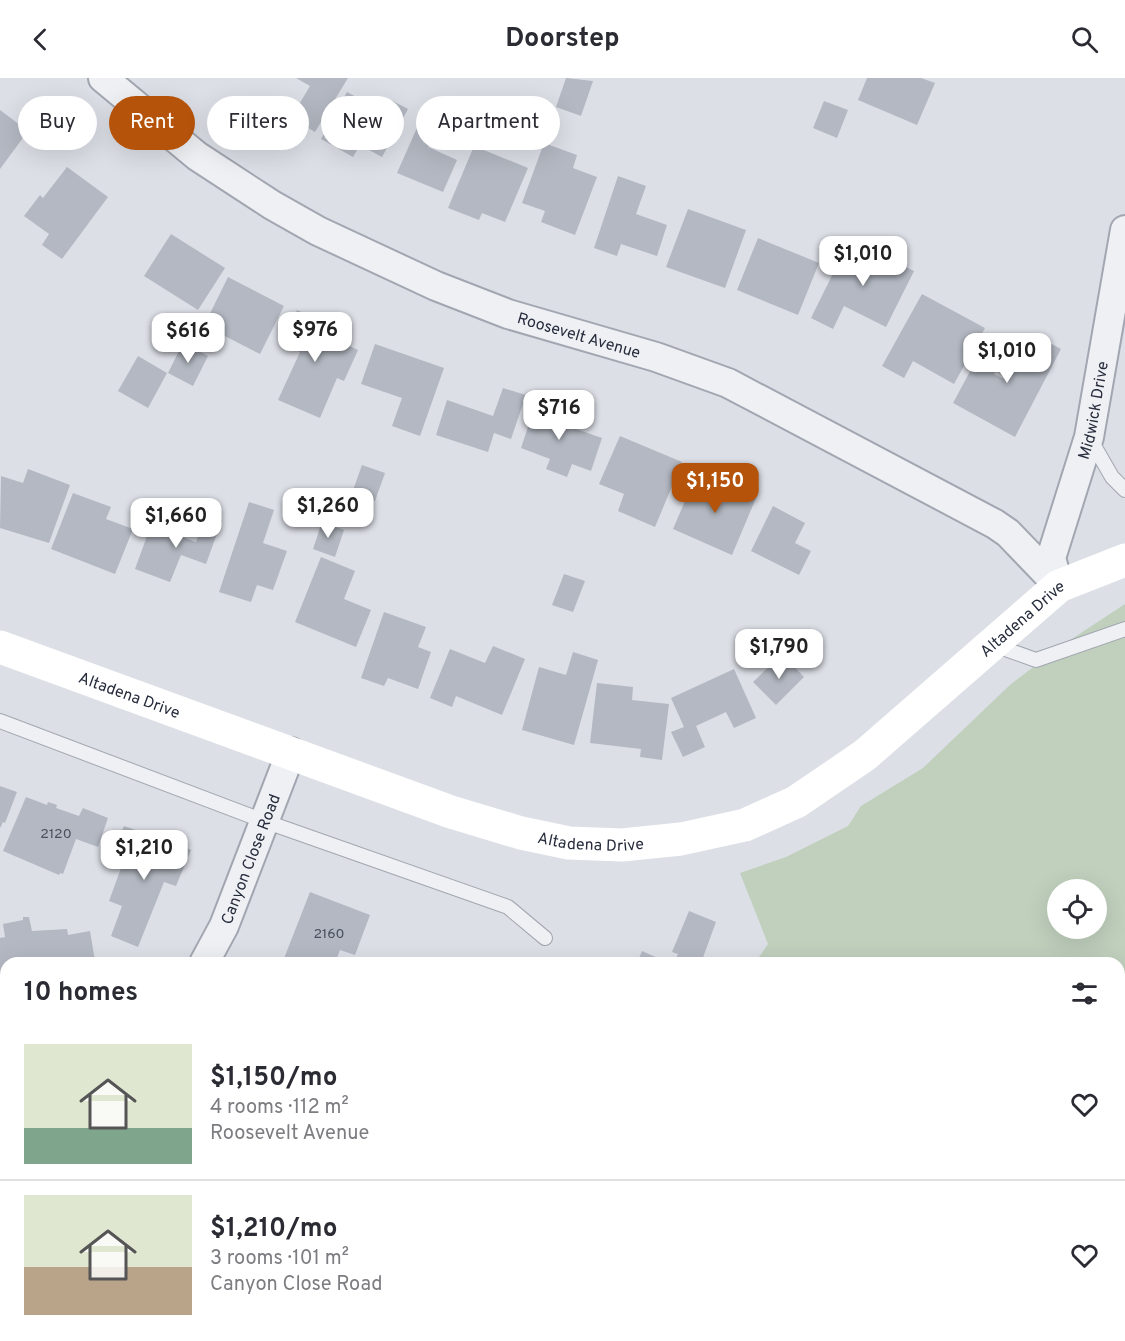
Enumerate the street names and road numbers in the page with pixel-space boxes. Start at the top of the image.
street label: Roosevelt Avenue [514,309,643,364]
street label: Midwick Drive [1075,360,1114,462]
street label: Altadena Drive [977,577,1067,662]
street label: Altadena Drive [75,669,182,724]
street label: Canyon Close Road [218,792,286,928]
street label: Altadena Drive [536,829,645,857]

